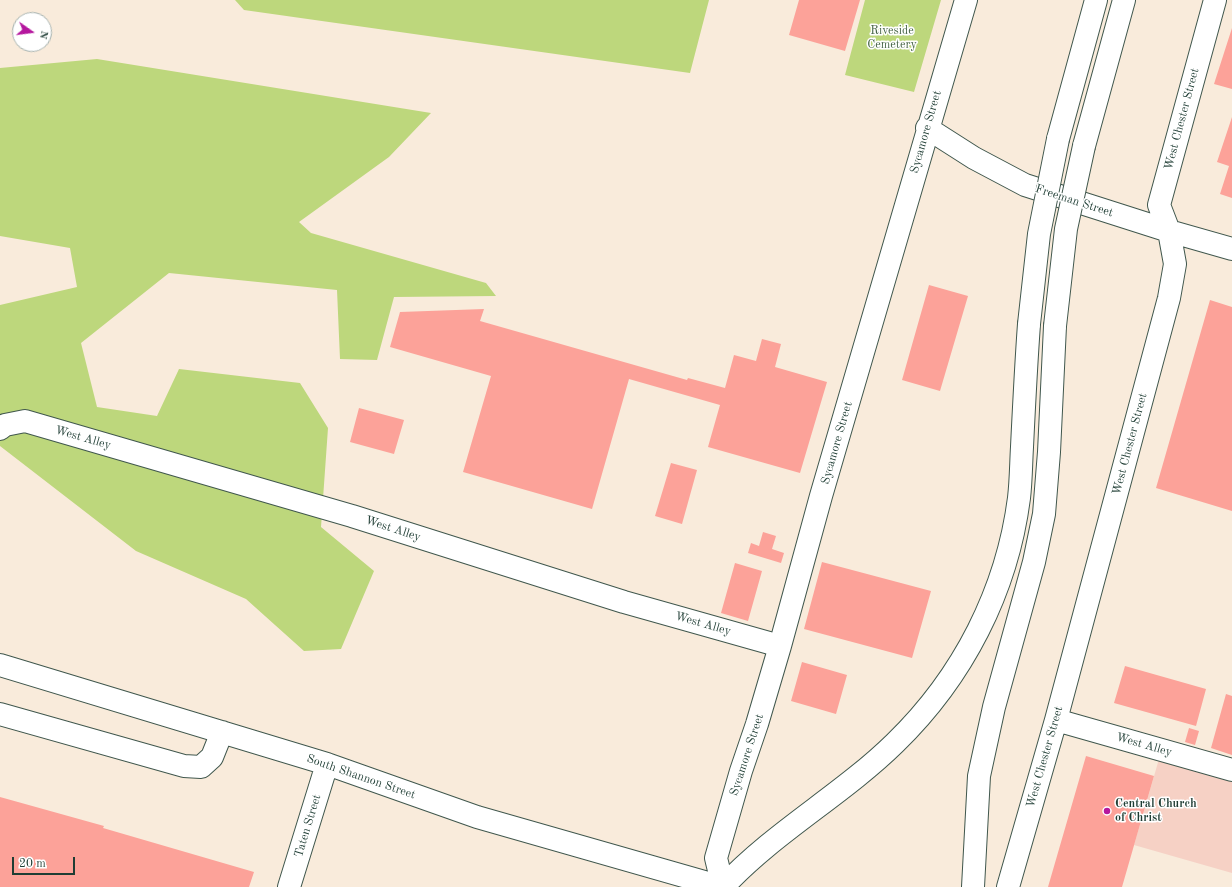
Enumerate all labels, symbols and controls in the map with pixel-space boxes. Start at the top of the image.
north arrow [12,12,52,52]
park label: Riveside Cemetery [867,24,917,52]
text: N [37,29,50,40]
street label: West Chester Street [1161,66,1203,172]
street label: Sycamore Street [907,89,945,175]
street label: Freeman Street [1033,182,1115,220]
street label: West Chester Street [1109,391,1151,497]
street label: Sycamore Street [818,400,856,486]
street label: West Alley [53,423,113,453]
street label: West Alley [363,513,423,545]
street label: West Alley [673,609,733,639]
street label: West Chester Street [1024,705,1066,809]
street label: Sycamore Street [727,712,767,798]
street label: West Alley [1114,730,1174,760]
street label: South Shannon Street [305,752,417,802]
street label: Taten Street [292,793,324,859]
place label: Central Church of Christ [1115,797,1197,825]
marker: Central Church of Christ [1102,806,1112,816]
scale bar [14,849,77,875]
text: 20 m [19,858,46,870]

